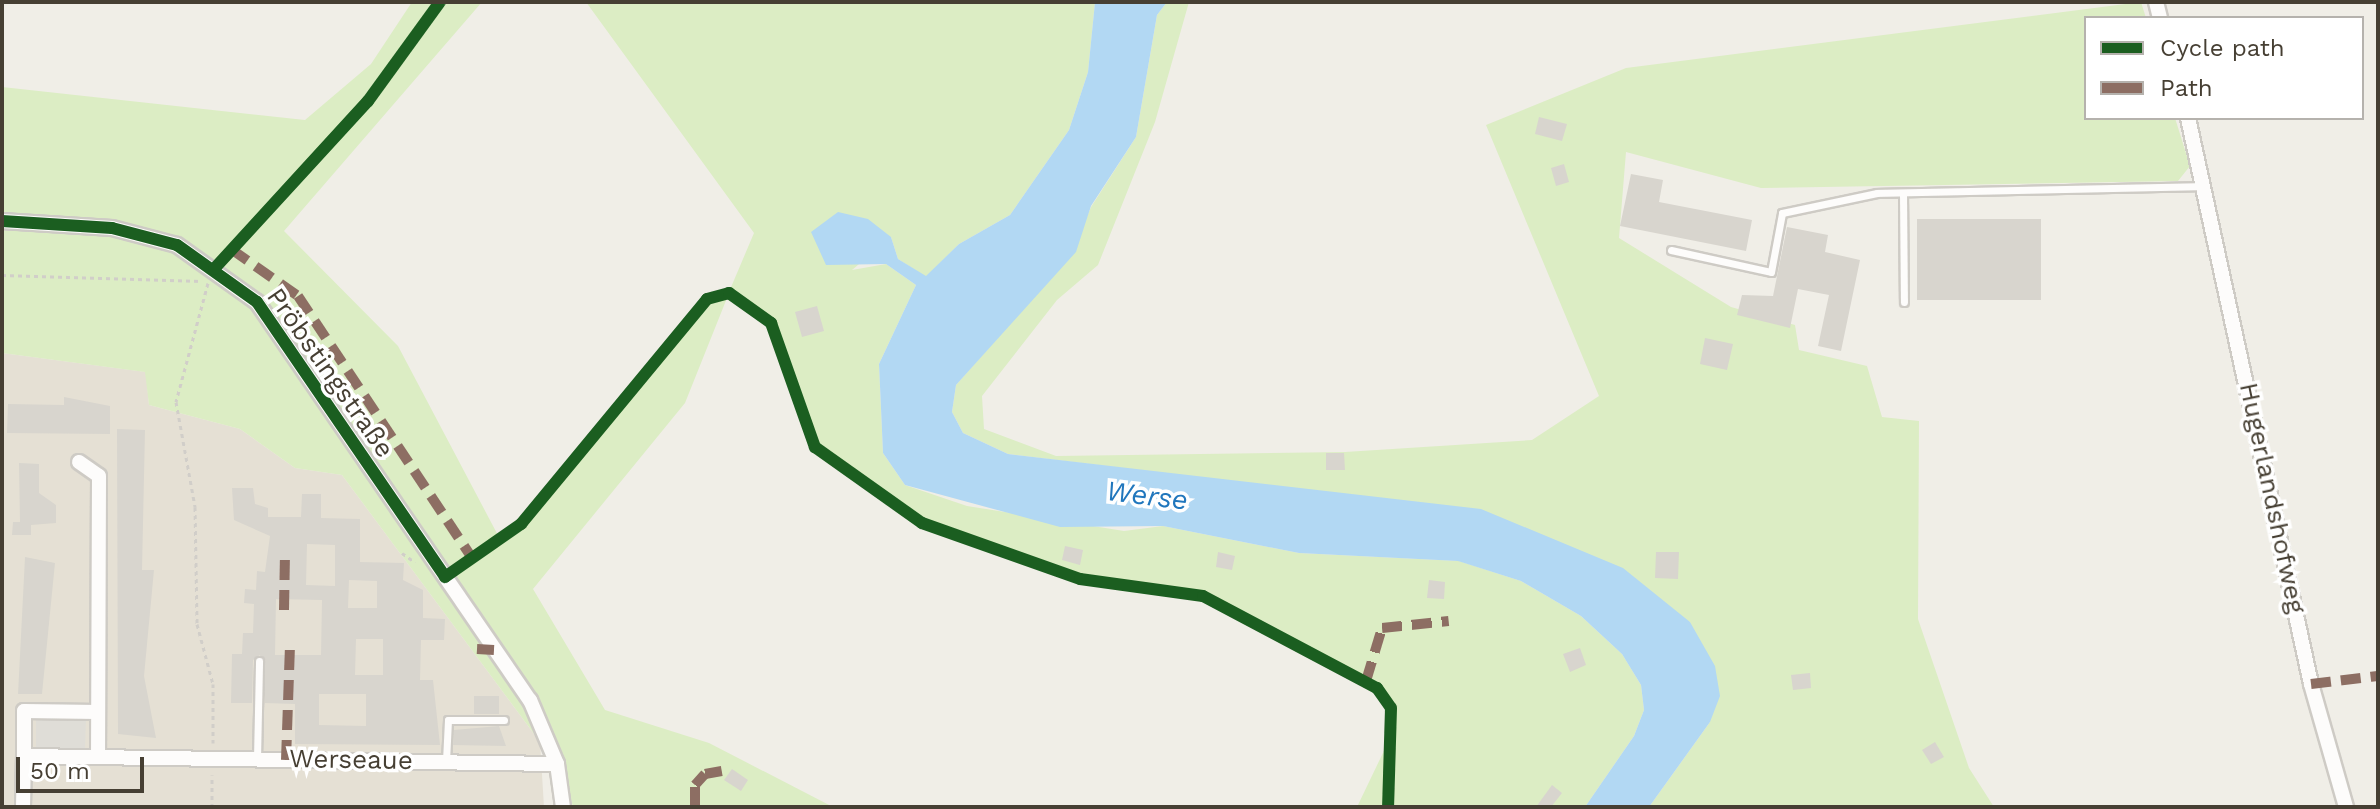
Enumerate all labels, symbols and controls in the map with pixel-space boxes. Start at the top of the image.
legend [2084,16,2364,120]
text: Cycle path [2160,34,2285,62]
text: Path [2160,74,2213,102]
street label: Pröbstingstraße [260,282,400,464]
street label: Hugerlandshofweg [2232,380,2312,616]
water label: Werse [1104,474,1190,518]
scale bar [20,741,148,791]
street label: Werseaue [289,743,413,777]
text: 50 m [30,757,90,785]

